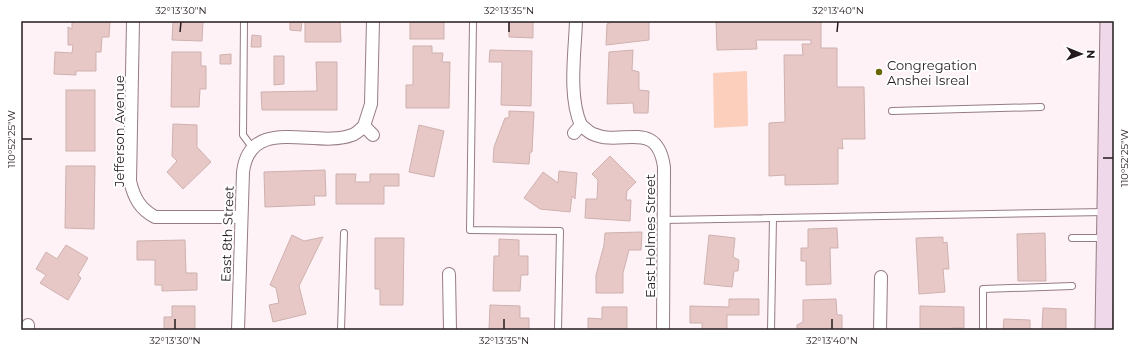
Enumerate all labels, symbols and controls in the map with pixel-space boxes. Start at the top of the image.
text: 32°13'30"N [155,4,207,17]
text: 32°13'35"N [484,4,534,17]
text: 32°13'40"N [812,4,864,17]
north arrow [1061,34,1101,74]
text: N [1084,50,1098,59]
place label: Congregation Anshei Isreal [887,57,977,88]
marker: Congregation Anshei Isreal [874,67,884,77]
street label: Jefferson Avenue [111,75,127,188]
text: 110°52'25"W [5,110,18,168]
text: 110°52'25"W [1118,129,1131,187]
street label: East Holmes Street [642,174,658,298]
street label: East 8th Street [217,186,237,282]
text: 32°13'30"N [149,334,201,347]
text: 32°13'35"N [479,334,529,347]
text: 32°13'40"N [806,334,858,347]

